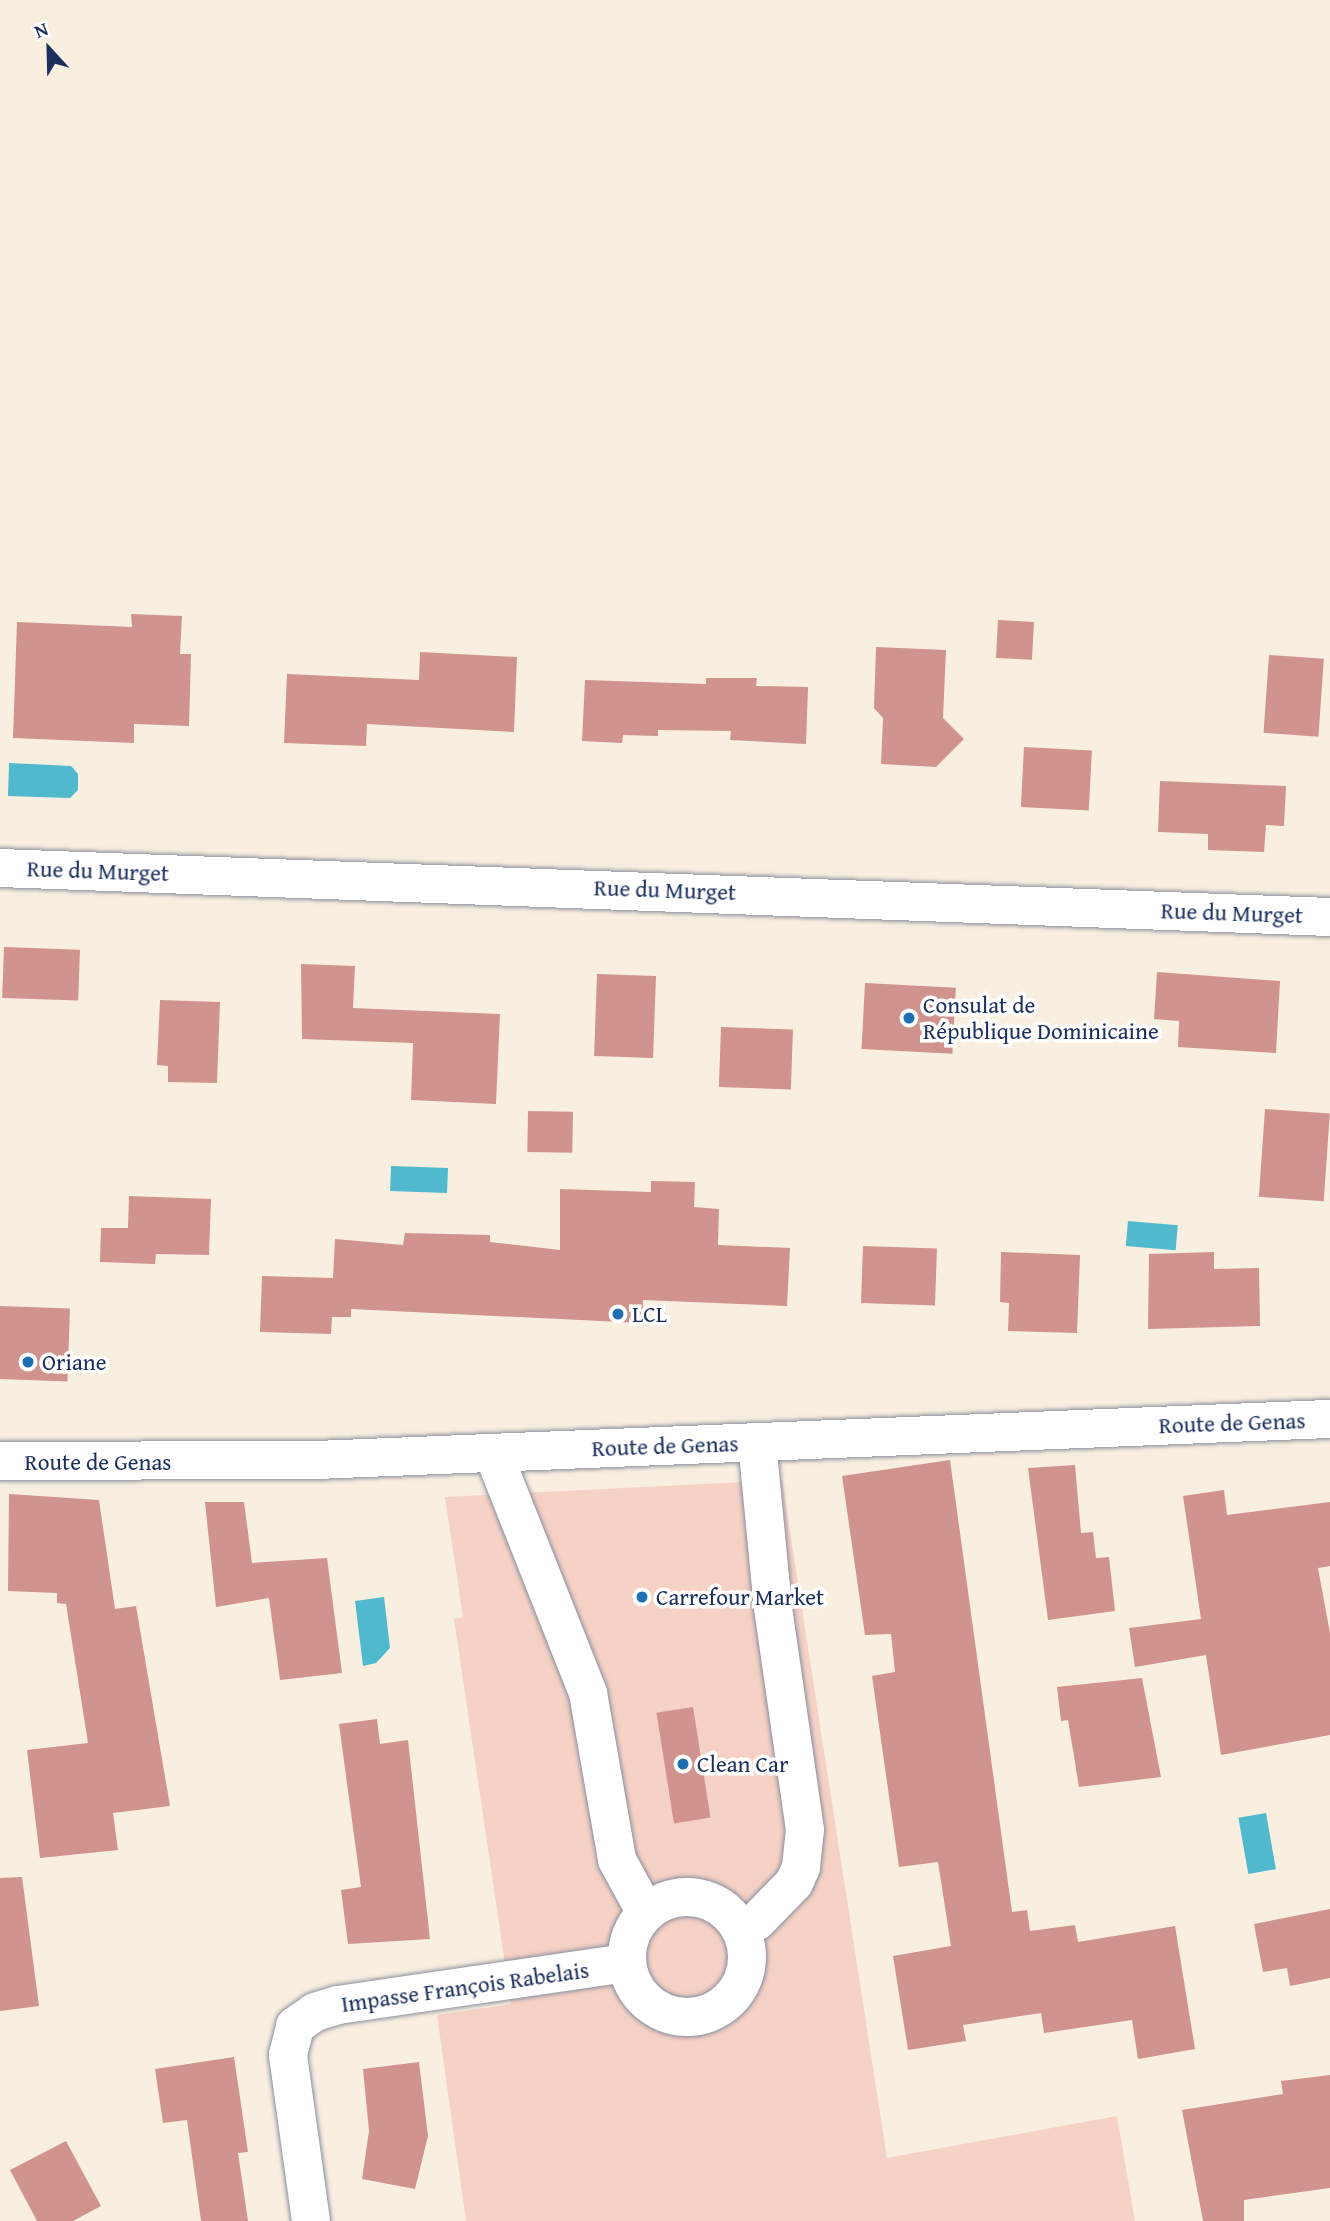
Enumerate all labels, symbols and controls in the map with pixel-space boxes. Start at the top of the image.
north arrow [14,14,84,84]
text: N [30,14,52,45]
street label: Rue du Murget [26,855,170,887]
street label: Rue du Murget [593,874,737,906]
street label: Rue du Murget [1160,897,1304,929]
place label: Consulat de République Dominicaine [923,991,1159,1045]
marker: Consulat de République Dominicaine [901,1010,917,1026]
place label: LCL [632,1300,667,1328]
marker: LCL [610,1306,626,1322]
place label: Oriane [42,1348,106,1376]
marker: Oriane [20,1354,36,1370]
street label: Route de Genas [1158,1407,1306,1439]
street label: Route de Genas [591,1430,739,1462]
street label: Route de Genas [25,1448,171,1476]
place label: Carrefour Market [656,1583,824,1611]
marker: Carrefour Market [634,1589,650,1605]
place label: Clean Car [697,1750,788,1778]
marker: Clean Car [675,1756,691,1772]
street label: Impasse François Rabelais [339,1956,591,2018]

